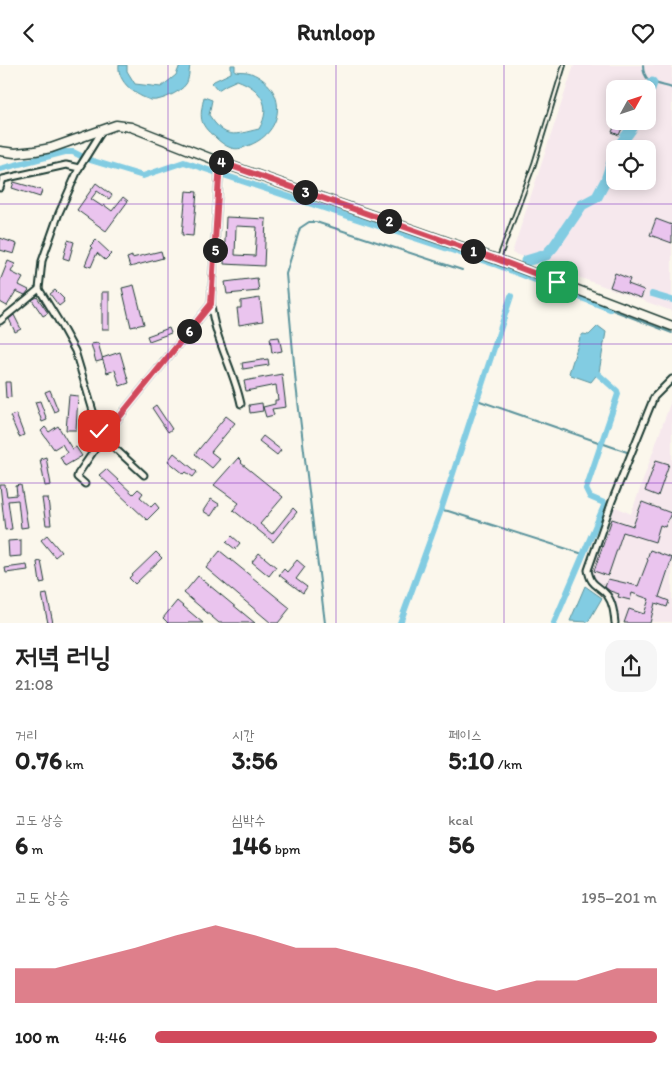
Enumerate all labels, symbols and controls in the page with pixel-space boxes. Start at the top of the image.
icon: back [15,19,43,47]
text: Runloop [297,19,375,46]
icon: heart [629,19,657,47]
north arrow [606,80,656,130]
map controls [606,80,656,190]
button: locate [606,140,656,190]
pin: 4 [208,149,234,175]
text: 4 [217,154,226,171]
pin: 3 [292,179,318,205]
text: 3 [302,184,309,201]
pin: 2 [376,209,402,233]
text: 2 [386,213,393,230]
pin: 5 [202,237,228,263]
pin: 1 [460,239,486,263]
text: 5 [212,242,219,259]
text: 1 [470,243,477,260]
pin [536,261,578,303]
icon: arrive [543,268,571,296]
pin: 6 [176,319,202,343]
text: 6 [186,323,193,340]
pin [78,410,120,452]
icon: check [85,417,113,445]
text: 저녁 러닝 [15,639,111,673]
button: share [605,640,657,692]
text: 21:08 [15,675,53,694]
text: 거리 [15,727,38,744]
text: 시간 [232,727,254,744]
text: 페이스 [448,727,482,744]
text: 0.76 [15,745,62,775]
text: 3:56 [232,745,278,775]
text: 5:10 [448,745,495,775]
text: km [62,756,84,773]
text: /km [495,756,522,773]
text: 고도 상승 [15,812,63,829]
text: 심박수 [232,812,265,829]
text: kcal [448,812,473,829]
text: 56 [448,829,475,859]
text: 6 [15,830,28,860]
text: 146 [232,830,272,860]
text: m [28,841,43,858]
text: bpm [272,841,301,858]
text: 고도 상승 [15,888,70,907]
text: 195–201 m [581,888,657,907]
text: 100 m [15,1028,59,1047]
text: 4:46 [95,1028,127,1047]

